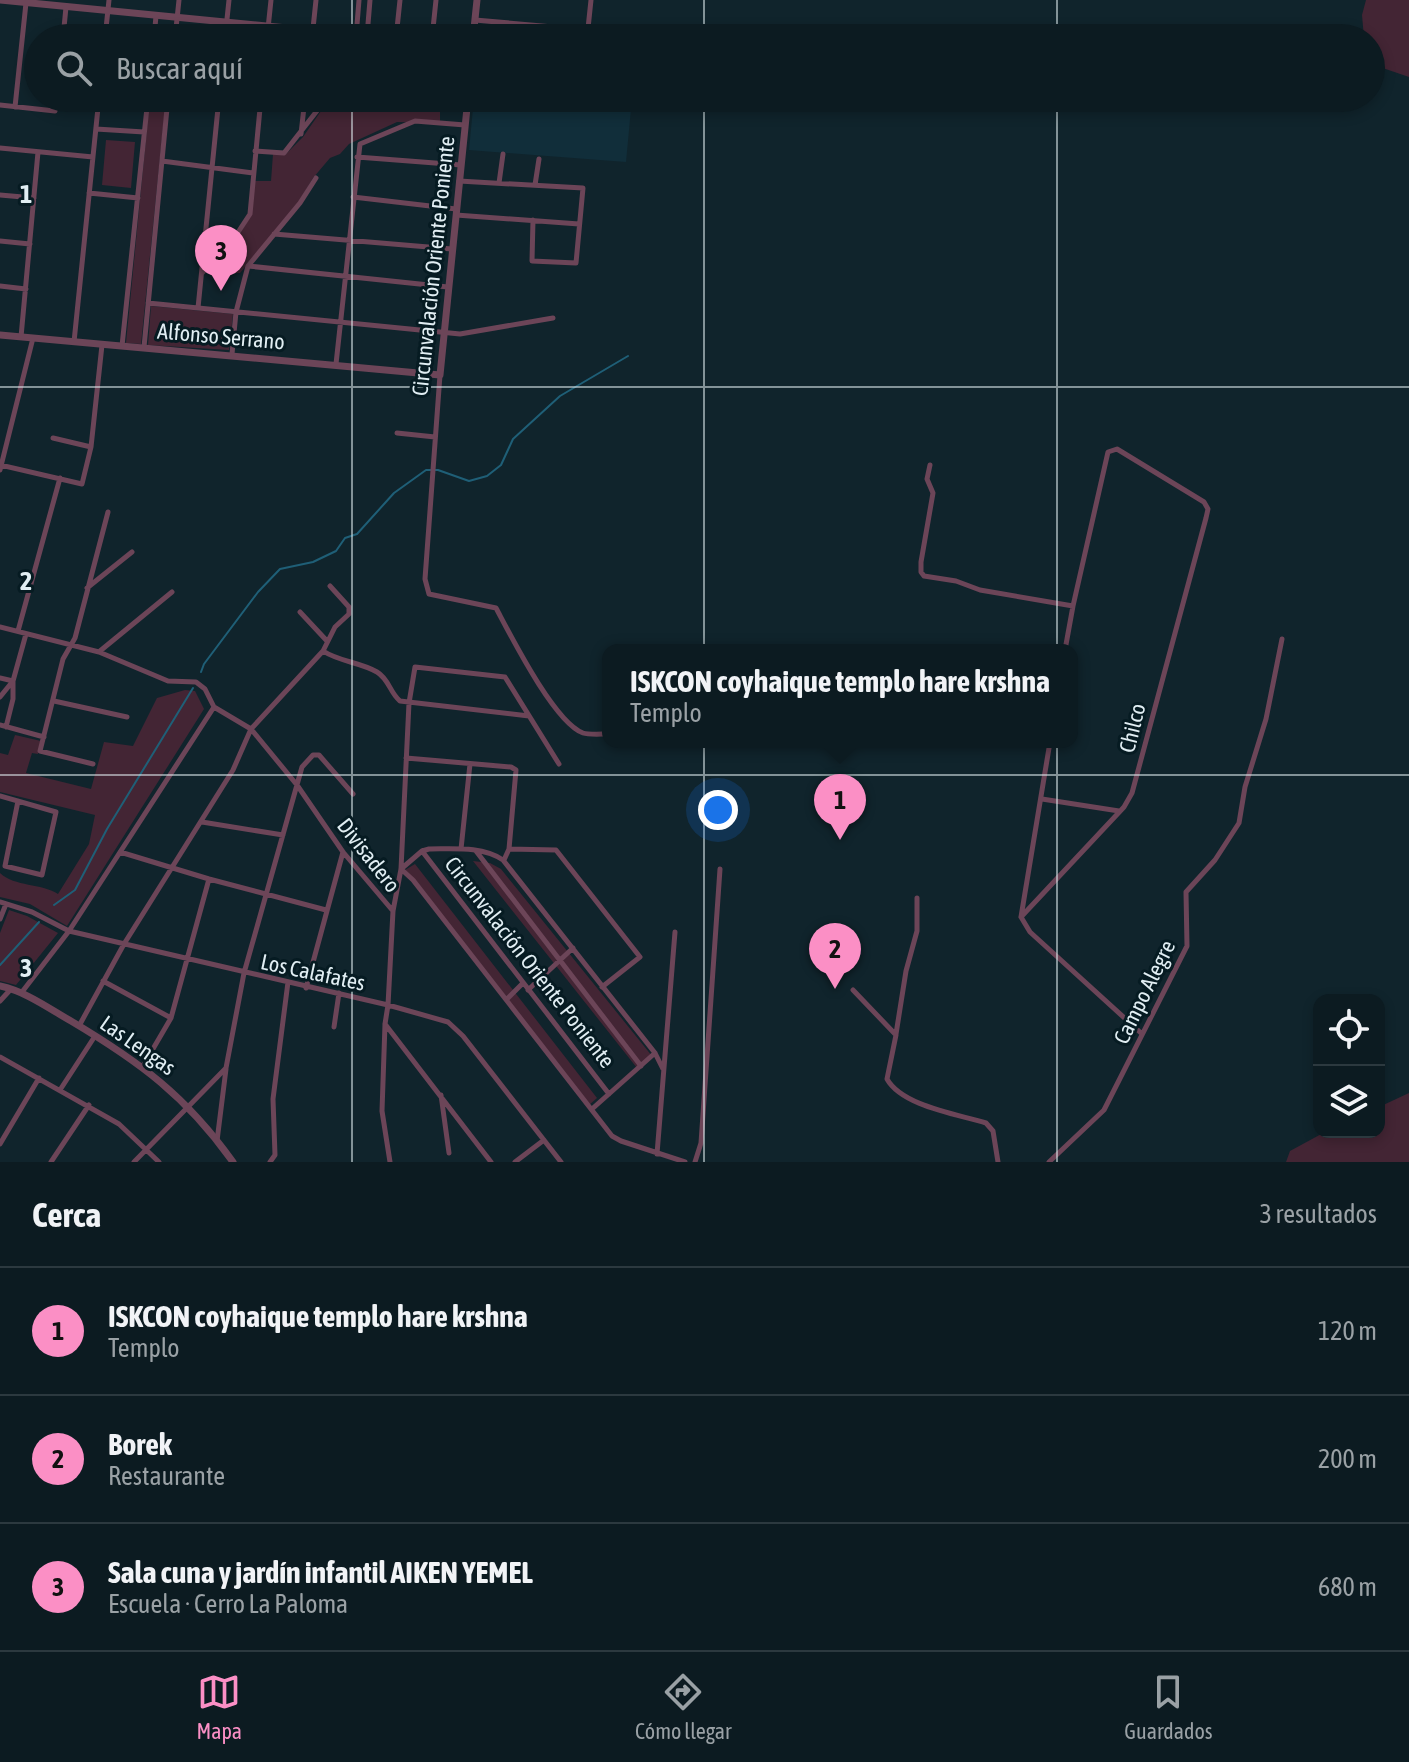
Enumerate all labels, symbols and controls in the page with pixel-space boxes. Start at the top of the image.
search box [24,24,1385,112]
icon: search [52,46,96,90]
text: Buscar aquí [116,51,243,85]
street label: Circunvalación Oriente Poniente [406,135,460,397]
text: 1 [20,179,32,209]
pin: 3 [195,225,247,291]
street label: Alfonso Serrano [156,317,286,355]
text: 2 [20,566,32,596]
popup [602,644,1078,748]
text: ISKCON coyhaique templo hare krshna [630,664,1050,698]
text: Templo [630,698,702,728]
street label: Chilco [1113,701,1151,755]
pin: 1 [814,774,866,840]
your location [698,790,738,830]
street label: Divisadero [332,813,406,897]
street label: Circunvalación Oriente Poniente [439,851,621,1073]
pin: 2 [809,923,861,989]
street label: Campo Alegre [1108,936,1180,1048]
street label: Los Calafates [258,948,368,996]
text: 3 [20,953,32,983]
map controls [1313,994,1385,1138]
button: locate [1313,994,1385,1066]
street label: Las Lengas [95,1010,181,1080]
button: layers [1313,1066,1385,1138]
text: Cerca [32,1195,101,1234]
text: 3 resultados [1260,1199,1377,1229]
text: ISKCON coyhaique templo hare krshna [108,1299,528,1333]
text: 1 [52,1316,64,1346]
text: 120 m [1318,1316,1377,1346]
text: Templo [108,1333,180,1363]
text: Borek [108,1427,172,1461]
text: 2 [52,1444,64,1474]
text: 200 m [1318,1444,1377,1474]
text: Restaurante [108,1461,225,1491]
text: Sala cuna y jardín infantil AIKEN YEMEL [108,1555,533,1589]
text: 3 [52,1572,64,1602]
text: 680 m [1318,1572,1377,1602]
text: Escuela · Cerro La Paloma [108,1589,348,1619]
tab: Mapa [196,1670,242,1744]
tab: Cómo llegar [635,1670,732,1744]
tab: Guardados [1124,1670,1213,1744]

